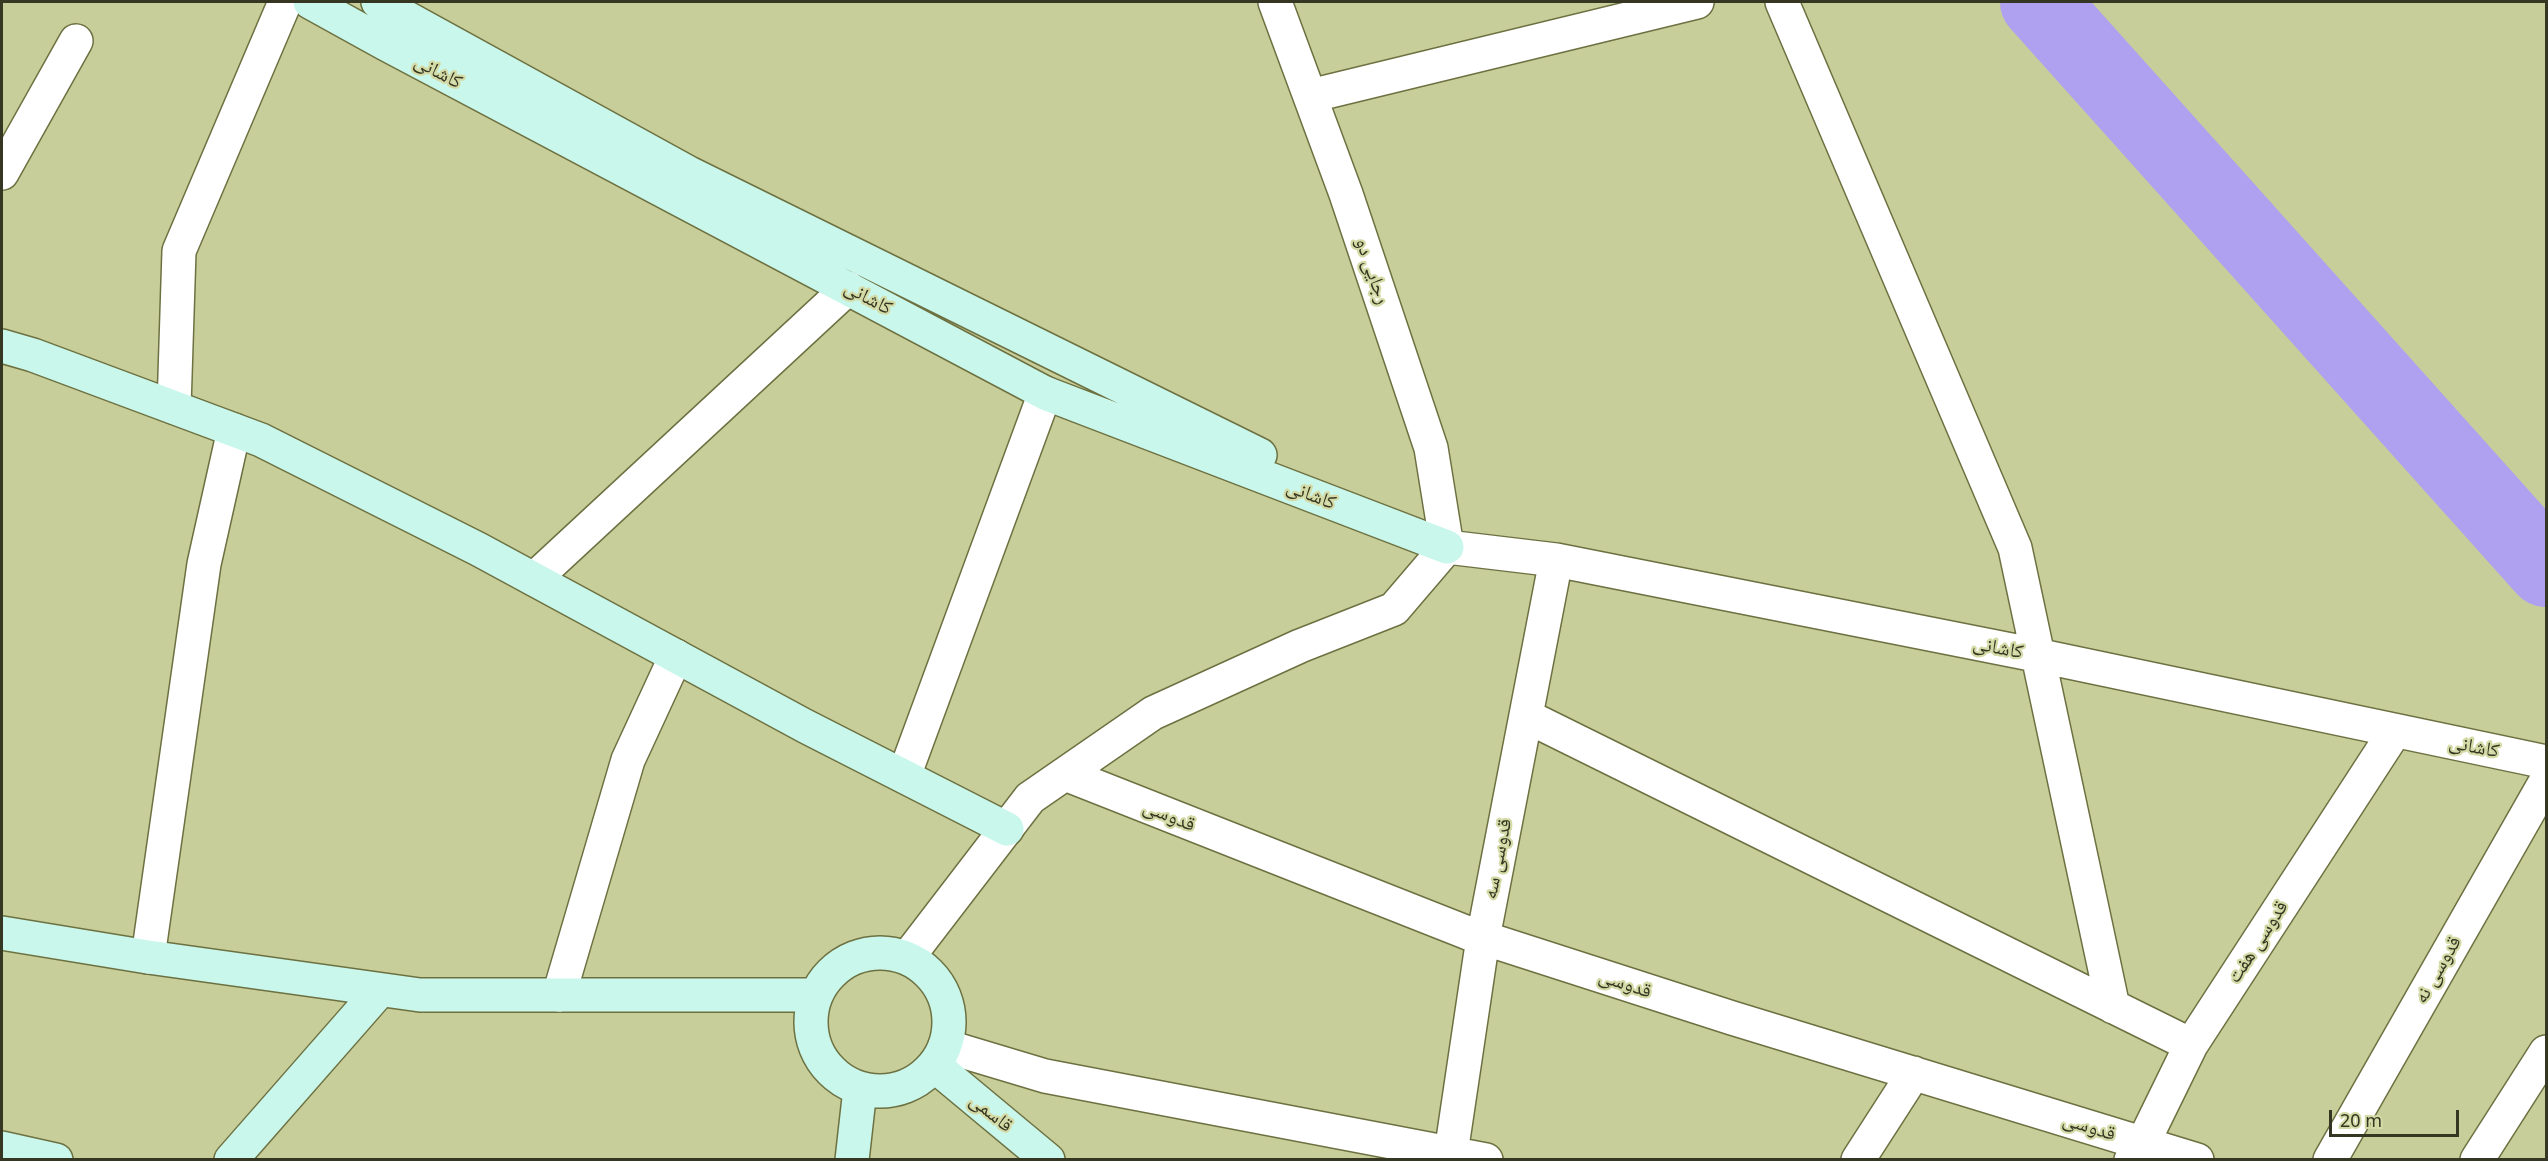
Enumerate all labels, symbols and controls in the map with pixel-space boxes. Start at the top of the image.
street label: کاشانی [410,49,466,95]
street label: رجایی دو [1349,235,1395,307]
street label: کاشانی [840,275,896,321]
street label: کاشانی [1283,475,1339,515]
street label: کاشانی [1971,631,2025,665]
street label: کاشانی [2447,730,2501,764]
street label: قدوسی [1139,795,1199,837]
street label: قدوسی سه [1478,817,1518,901]
street label: قدوسی هفت [2222,896,2294,988]
street label: قدوسی نه [2409,932,2467,1008]
street label: قدوسی [1596,964,1654,1004]
street label: قاسمی [965,1088,1017,1138]
scale bar [2332,1098,2462,1136]
street label: قدوسی [2060,1108,2118,1146]
text: 20 m [2340,1108,2382,1132]

